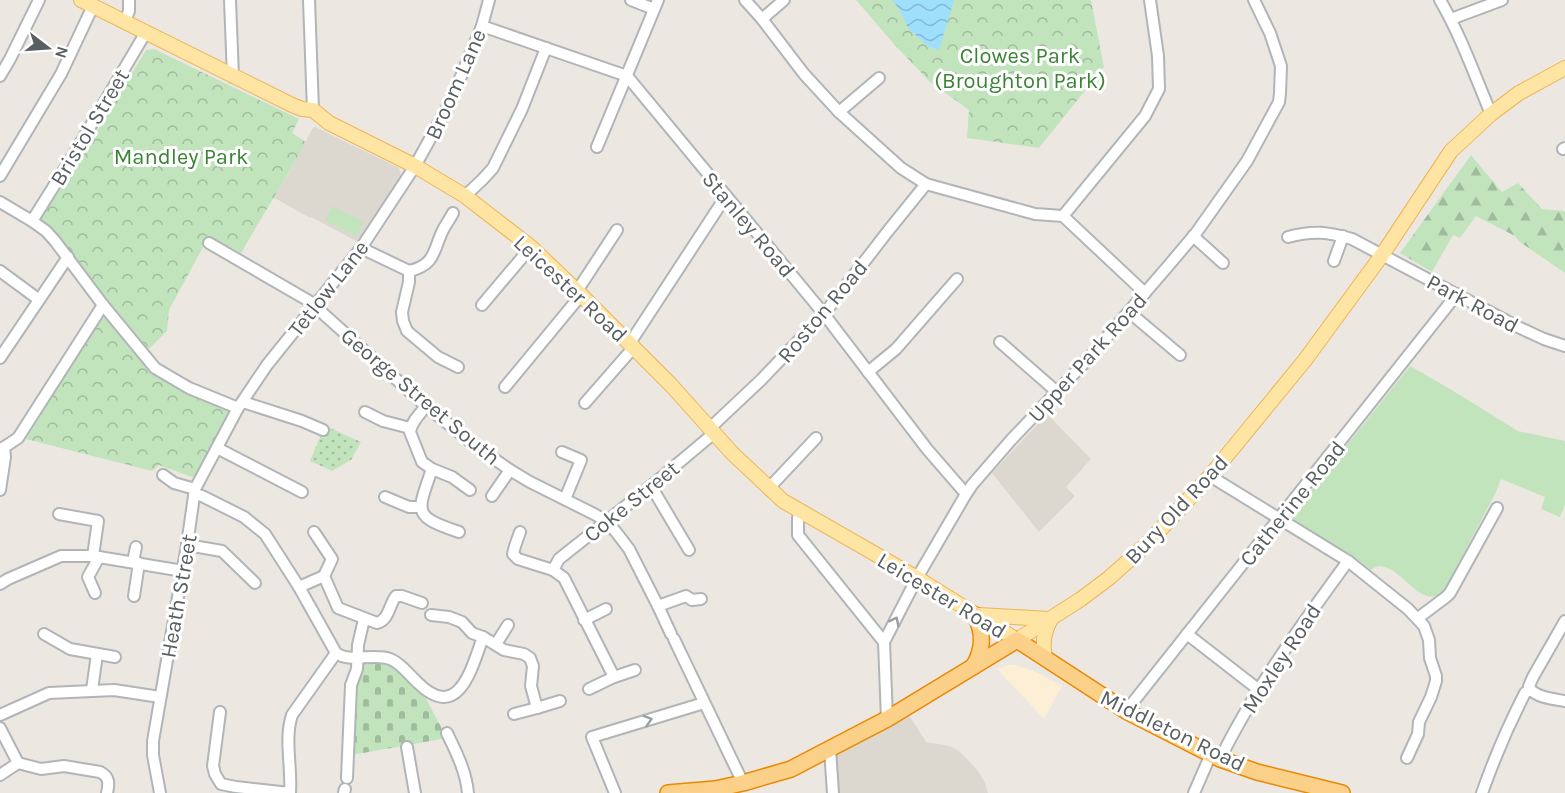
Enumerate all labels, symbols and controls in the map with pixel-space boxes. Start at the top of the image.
north arrow [18,18,78,78]
street label: Broom Lane [420,25,492,144]
park label: Clowes Park (Broughton Park) [934,43,1106,94]
text: N [51,44,73,61]
street label: Bristol Street [45,64,135,191]
park label: Mandley Park [114,144,248,170]
street label: Stanley Road [696,166,800,283]
street label: Leicester Road [508,230,632,348]
street label: Tetlow Lane [283,235,375,342]
street label: Roston Road [772,255,873,368]
street label: Park Road [1422,269,1523,339]
street label: Upper Park Road [1023,288,1153,428]
street label: George Street South [335,323,505,471]
street label: Catherine Road [1234,436,1351,571]
street label: Bury Old Road [1120,450,1234,570]
street label: Coke Street [579,456,684,548]
street label: Heath Street [155,532,203,660]
street label: Leicester Road [872,547,1011,645]
street label: Moxley Road [1237,599,1327,718]
one-way arrow [888,617,899,627]
street label: Middleton Road [1096,685,1249,777]
one-way arrow [642,715,653,727]

